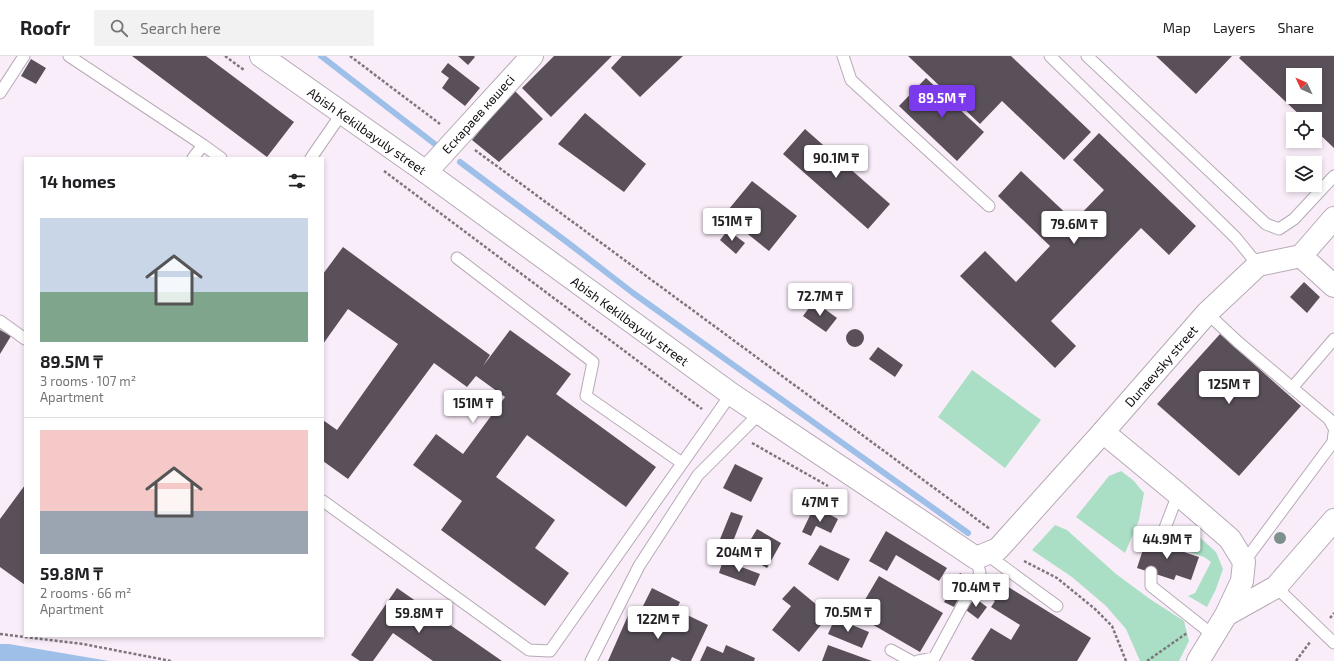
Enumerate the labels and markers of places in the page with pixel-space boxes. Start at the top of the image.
pin: 89.5M ₸ [905,85,979,119]
pin: 90.1M ₸ [799,145,873,179]
pin: 151M ₸ [699,208,765,242]
pin: 79.6M ₸ [1037,211,1111,245]
pin: 72.7M ₸ [783,283,857,317]
pin: 125M ₸ [1196,371,1262,405]
pin: 151M ₸ [440,390,506,424]
pin: 47M ₸ [792,489,848,523]
pin: 44.9M ₸ [1130,526,1204,560]
pin: 204M ₸ [706,539,772,573]
pin: 70.4M ₸ [939,574,1013,608]
pin: 70.5M ₸ [811,599,885,633]
pin: 59.8M ₸ [382,600,456,634]
pin: 122M ₸ [625,606,691,640]

